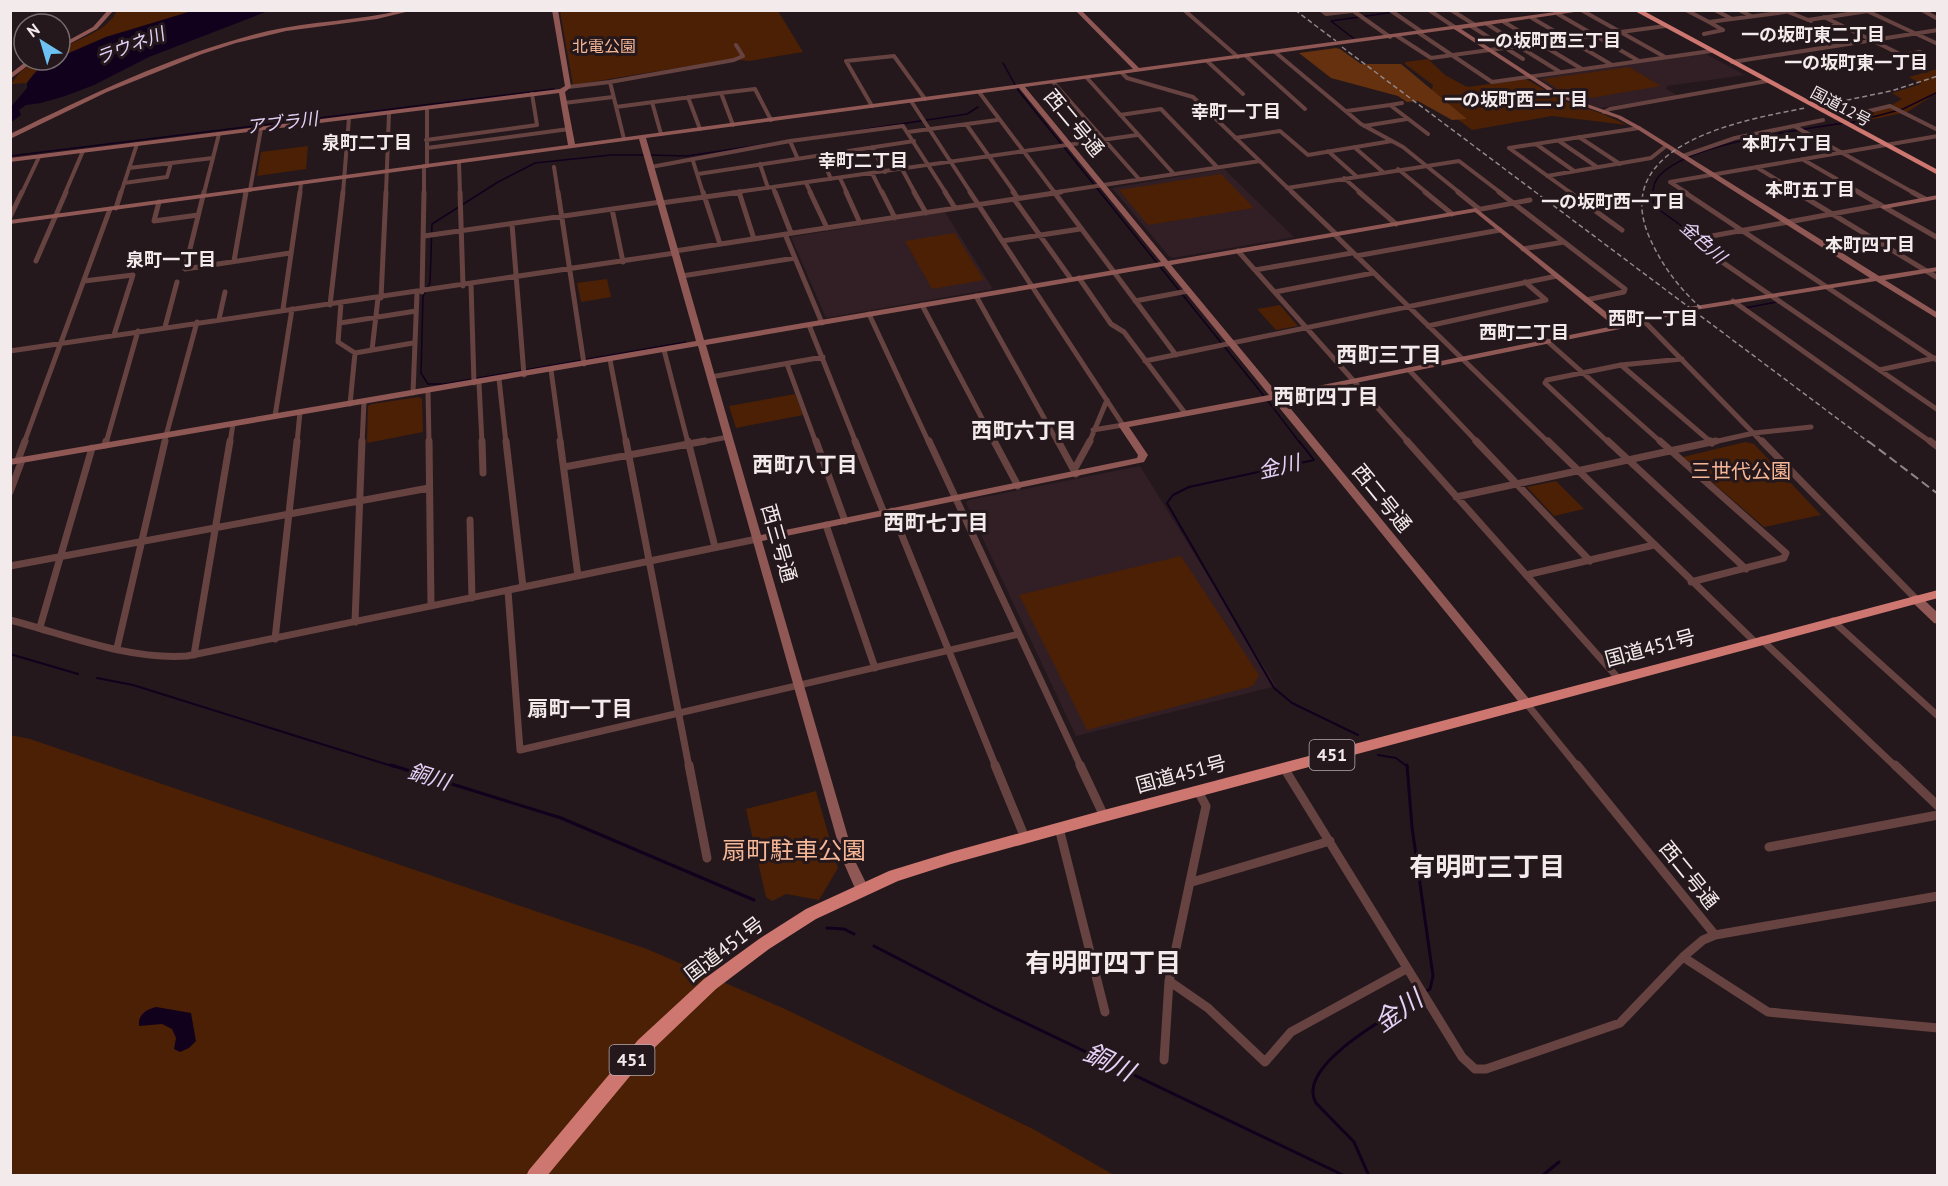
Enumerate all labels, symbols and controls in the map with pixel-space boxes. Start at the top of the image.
north arrow [12,12,72,72]
text: N [23,19,43,41]
water label: ラウネ川 [92,21,169,69]
district label: 一の坂町東二丁目 [1741,23,1885,46]
district label: 一の坂町西三丁目 [1477,29,1621,52]
park label: 北電公園 [572,36,636,56]
district label: 一の坂町東一丁目 [1784,51,1928,74]
street label: 国道12号 [1807,82,1875,130]
street label: 西二号通 [1038,84,1110,162]
district label: 一の坂町西二丁目 [1444,88,1588,111]
district label: 幸町一丁目 [1191,100,1281,123]
water label: アブラ川 [245,106,321,138]
district label: 泉町二丁目 [322,131,412,154]
district label: 本町六丁目 [1742,132,1832,155]
district label: 幸町二丁目 [818,149,908,172]
district label: 本町五丁目 [1765,178,1855,201]
district label: 一の坂町西一丁目 [1541,190,1685,213]
water label: 金色川 [1675,215,1733,269]
district label: 本町四丁目 [1825,233,1915,256]
district label: 泉町一丁目 [126,248,216,271]
district label: 西町一丁目 [1608,307,1698,330]
district label: 西町二丁目 [1479,321,1569,344]
district label: 西町三丁目 [1337,341,1442,368]
district label: 西町四丁目 [1274,383,1379,410]
district label: 西町六丁目 [972,417,1077,444]
water label: 金川 [1255,448,1304,484]
district label: 西町八丁目 [753,451,858,478]
park label: 三世代公園 [1691,458,1791,484]
street label: 西二号通 [1347,459,1417,537]
street label: 西三号通 [755,501,803,585]
district label: 西町七丁目 [884,509,989,536]
street label: 国道451号 [1602,623,1698,673]
district label: 扇町一丁目 [528,695,633,722]
road number: 451 [1310,740,1354,770]
street label: 国道451号 [1133,749,1229,799]
water label: 銅川 [405,757,455,796]
park label: 扇町駐車公園 [722,835,866,866]
street label: 西二号通 [1654,836,1724,914]
district label: 有明町三丁目 [1409,850,1565,883]
street label: 国道451号 [679,911,769,987]
district label: 有明町四丁目 [1025,946,1181,979]
water label: 金川 [1367,980,1431,1039]
water label: 銅川 [1079,1035,1143,1089]
road number: 451 [610,1045,654,1075]

